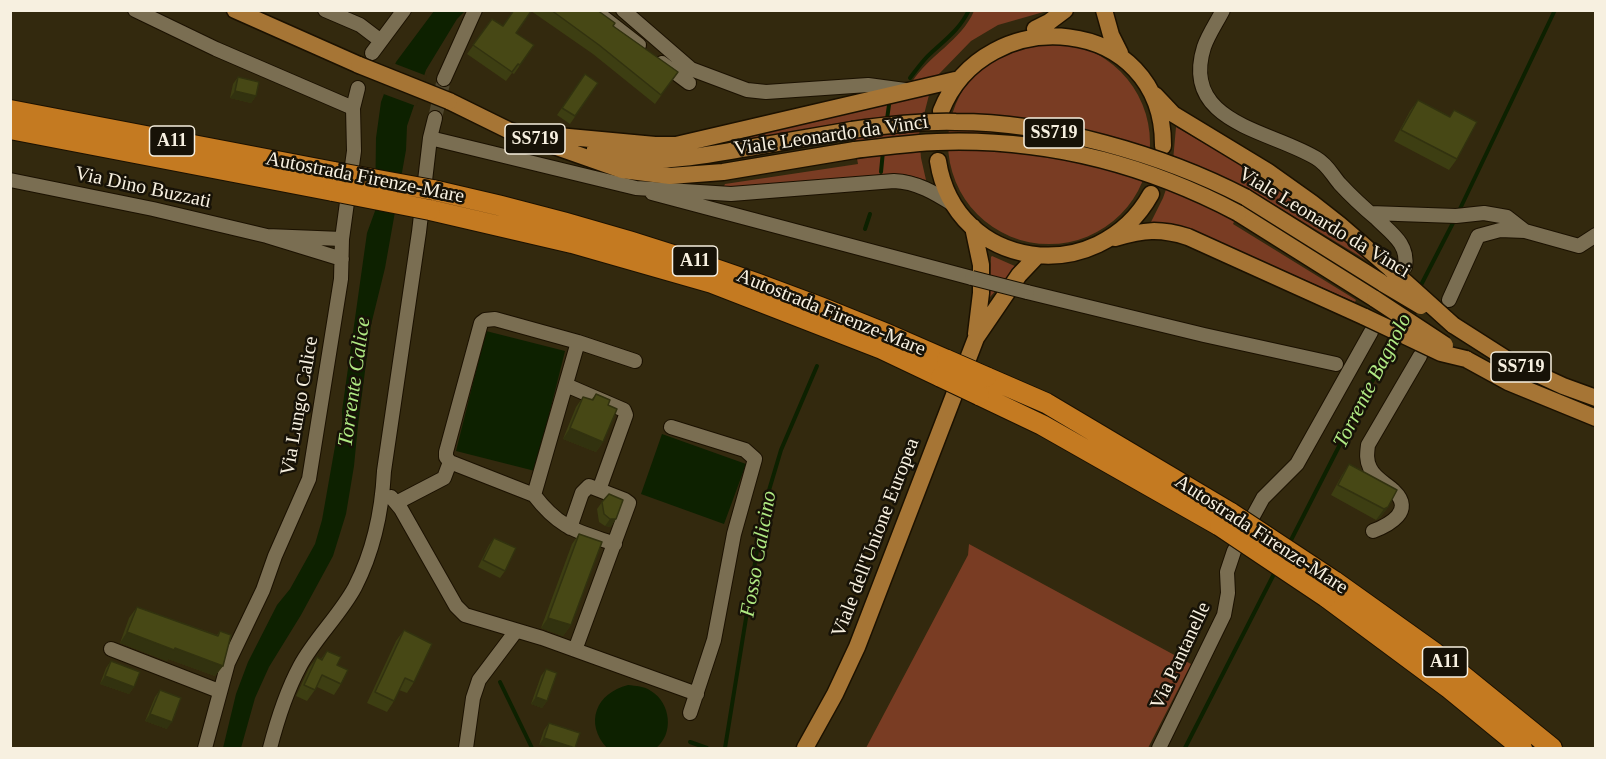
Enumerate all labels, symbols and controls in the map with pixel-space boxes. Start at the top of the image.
street label: Viale Leonardo da Vinci [732,110,930,162]
road number: SS719 [1024,118,1084,148]
road number: SS719 [505,124,565,154]
road number: A11 [150,126,195,156]
street label: Autostrada Firenze-Mare [264,147,466,209]
street label: Via Dino Buzzati [73,162,213,214]
street label: Viale Leonardo da Vinci [1234,162,1414,284]
road number: A11 [672,246,718,276]
street label: Autostrada Firenze-Mare [733,264,929,362]
water label: Torrente Bagnolo [1328,310,1418,452]
water label: Torrente Calice [333,315,377,449]
street label: Via Lungo Calice [276,334,324,478]
road number: SS719 [1491,352,1551,382]
street label: Viale dell'Unione Europea [827,435,925,641]
street label: Autostrada Firenze-Mare [1170,470,1352,600]
water label: Fosso Calicino [735,489,783,619]
street label: Via Pantanelle [1146,598,1216,714]
road number: A11 [1422,647,1468,677]

